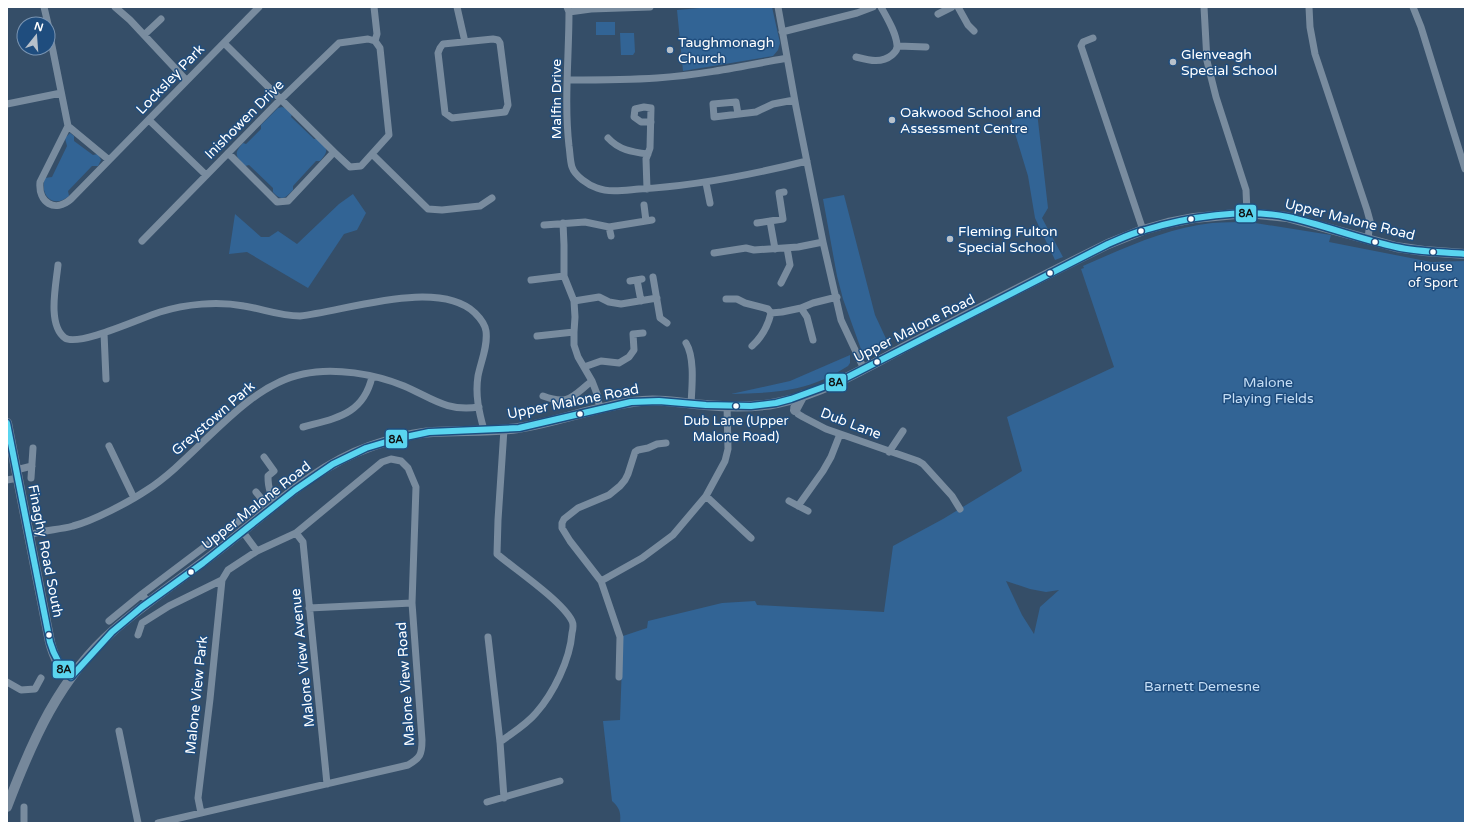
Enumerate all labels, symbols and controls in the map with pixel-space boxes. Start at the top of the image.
north arrow [16,16,56,56]
text: N [33,19,45,34]
place label: Taughmonagh Church [678,34,774,67]
street label: Locksley Park [133,41,208,118]
marker: Taughmonagh Church [665,45,675,55]
place label: Glenveagh Special School [1181,46,1277,79]
marker: Glenveagh Special School [1168,57,1178,67]
street label: Malfin Drive [548,59,565,139]
street label: Inishowen Drive [201,76,288,163]
place label: Oakwood School and Assessment Centre [900,104,1041,137]
marker: Oakwood School and Assessment Centre [887,115,897,125]
street label: Upper Malone Road [1283,195,1417,244]
line badge: 8A [1235,204,1257,223]
text: 8A [1238,207,1254,220]
unlabelled marker [1186,214,1196,224]
place label: Fleming Fulton Special School [958,223,1057,256]
unlabelled marker [1136,226,1146,236]
marker: Fleming Fulton Special School [945,234,955,244]
unlabelled marker [1370,237,1380,247]
marker: House of Sport [1428,247,1438,257]
place label: House of Sport [1408,259,1458,291]
unlabelled marker [1045,268,1055,278]
street label: Upper Malone Road [851,291,978,366]
unlabelled marker [872,357,882,367]
line badge: 8A [825,373,847,392]
park label: Malone Playing Fields [1222,374,1314,407]
text: 8A [828,376,844,389]
street label: Greystown Park [168,377,259,459]
street label: Upper Malone Road [506,380,640,423]
marker: Dub Lane (Upper Malone Road) [731,401,741,411]
street label: Dub Lane [818,404,884,443]
unlabelled marker [575,409,585,419]
place label: Dub Lane (Upper Malone Road) [684,413,788,445]
line badge: 8A [385,429,408,449]
text: 8A [388,433,404,446]
street label: Upper Malone Road [198,458,314,553]
street label: Finaghy Road South [24,483,67,619]
unlabelled marker [186,567,196,577]
street label: Malone View Avenue [287,588,318,728]
street label: Malone View Road [393,621,418,747]
unlabelled marker [44,630,54,640]
street label: Malone View Park [182,635,211,755]
line badge: 8A [52,660,75,679]
text: 8A [56,663,72,676]
park label: Barnett Demesne [1144,678,1260,695]

